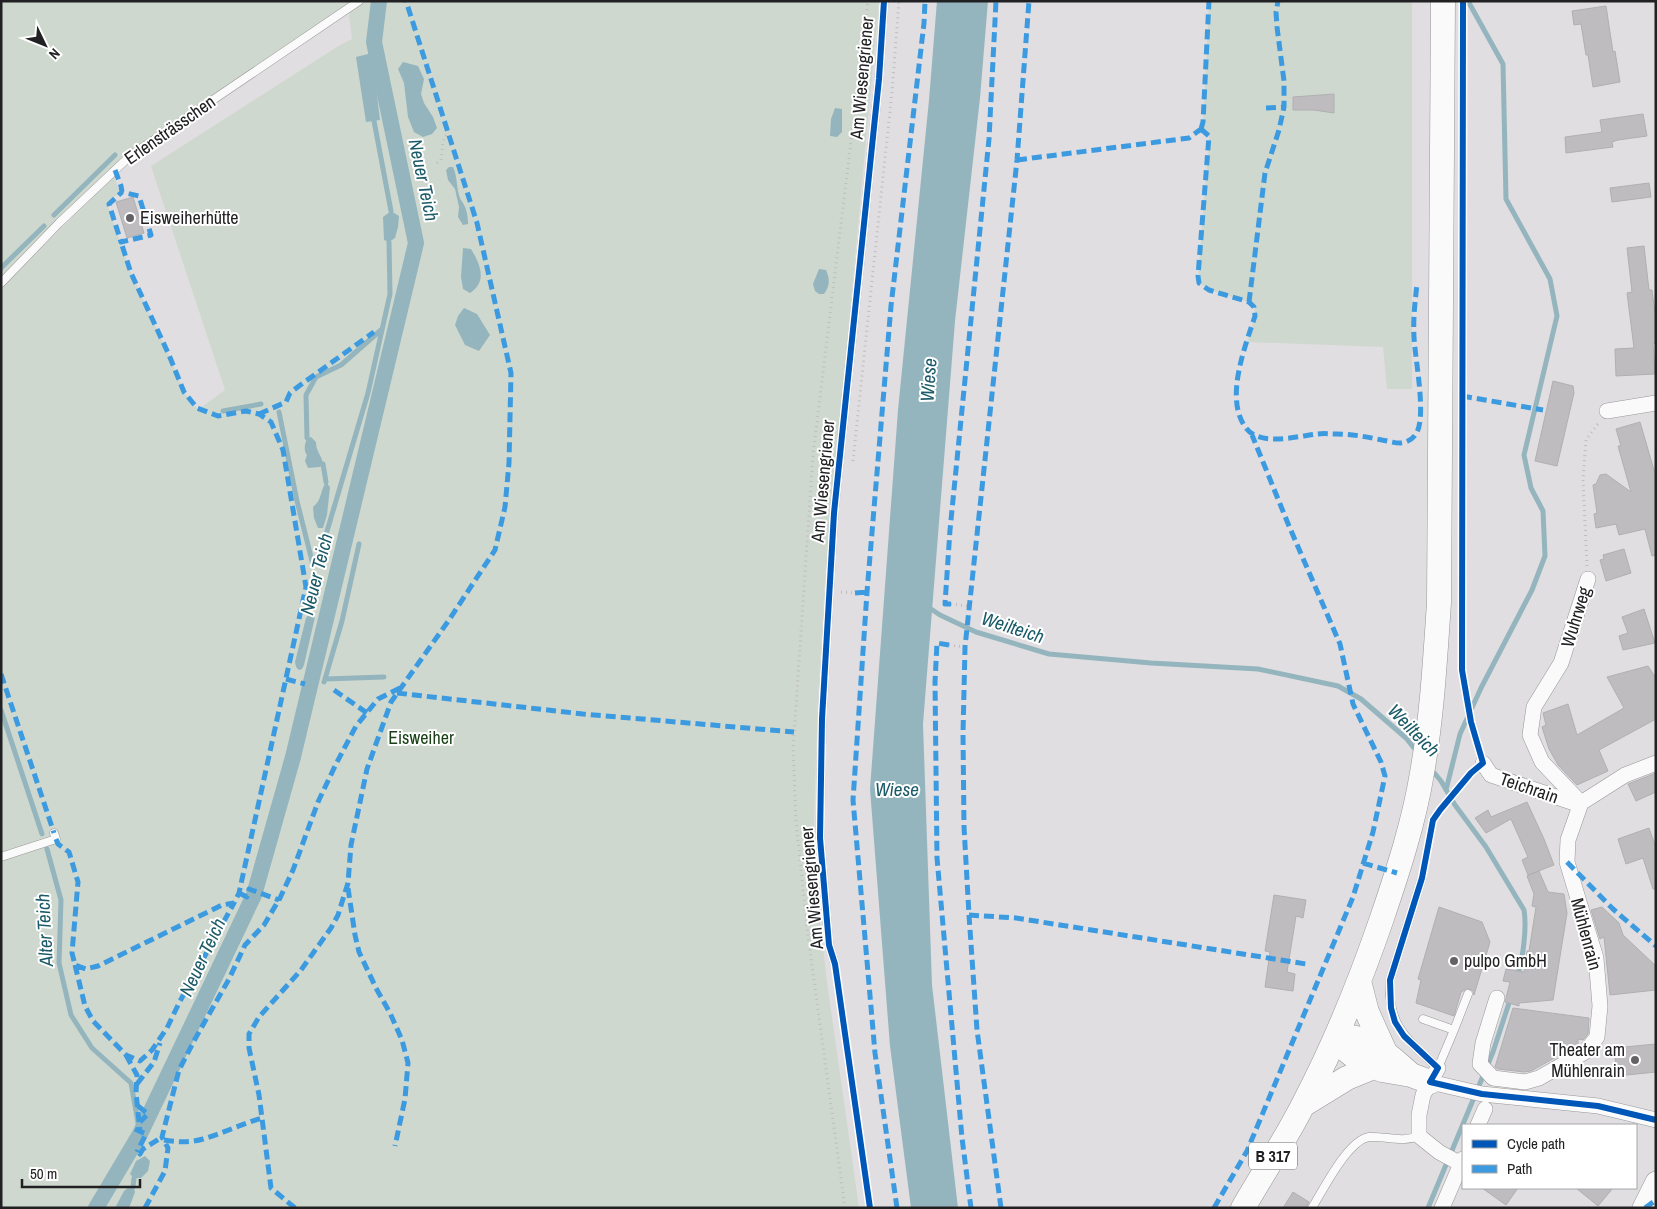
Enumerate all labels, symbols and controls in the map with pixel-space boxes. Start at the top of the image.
street label: Am Wiesengriener [844,15,879,141]
north arrow [20,20,70,70]
text: N [45,45,64,63]
street label: Erlensträsschen [119,89,220,170]
water label: Neuer Teich [403,137,445,223]
place label: Eisweiherhütte [140,205,238,230]
marker: Eisweiherhütte [124,212,136,224]
water label: Wiese [914,357,942,403]
street label: Am Wiesengriener [805,418,840,544]
water label: Neuer Teich [293,530,339,618]
street label: Wuhrweg [1554,583,1597,650]
water label: Weilteich [978,605,1048,649]
water label: Weilteich [1382,698,1446,762]
park label: Eisweiher [388,725,454,750]
street label: Teichrain [1496,766,1562,809]
water label: Wiese [875,776,919,802]
street label: Am Wiesengriener [794,826,829,951]
water label: Alter Teich [29,893,59,968]
street label: Mühlenrain [1565,895,1608,973]
water label: Neuer Teich [173,914,231,1000]
place label: pulpo GmbH [1464,948,1547,973]
marker: pulpo GmbH [1448,955,1460,967]
place label: Theater am Mühlenrain [1550,1037,1625,1083]
marker: Theater am Mühlenrain [1629,1054,1641,1066]
legend [1462,1124,1637,1189]
text: Cycle path [1507,1133,1565,1154]
road number: B 317 [1249,1142,1297,1170]
scale bar [22,1156,140,1188]
text: Path [1507,1158,1532,1179]
text: 50 m [30,1163,57,1184]

